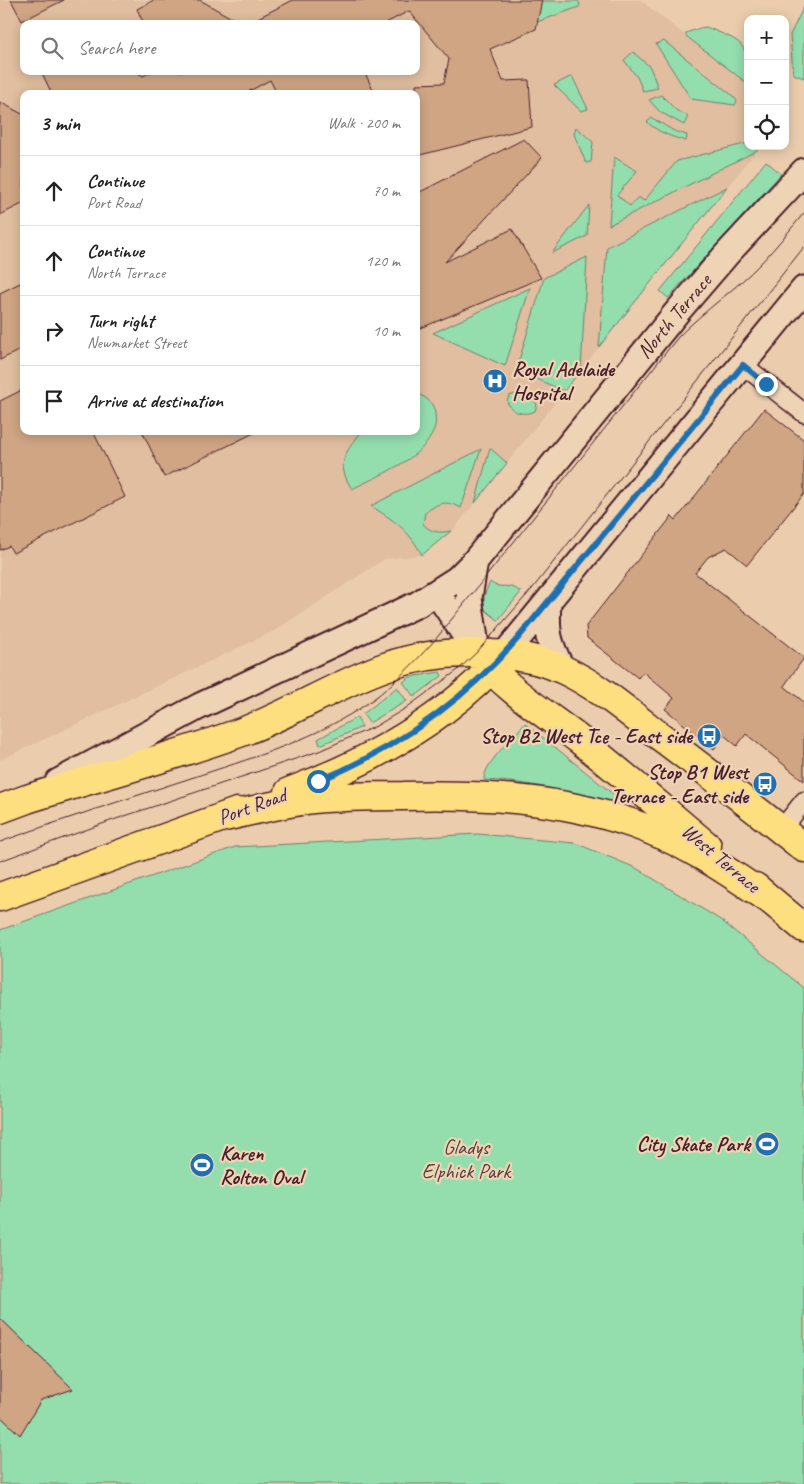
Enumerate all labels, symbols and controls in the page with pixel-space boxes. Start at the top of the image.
map controls [744,15,789,150]
button: + [744,15,789,60]
search box [20,20,420,75]
icon: search [38,34,66,62]
text: Search here [78,36,155,60]
button: − [744,60,789,105]
button: locate [744,105,789,150]
text: 3 min [40,110,80,136]
text: Walk · 200 m [328,113,400,133]
text: Continue [87,169,144,193]
icon: ahead [40,177,68,205]
text: 70 m [373,181,400,201]
text: Port Road [87,193,141,213]
text: Continue [87,239,144,263]
icon: ahead [40,247,68,275]
text: 120 m [366,251,400,271]
text: North Terrace [87,263,165,283]
street label: North Terrace [631,267,718,364]
text: Turn right [87,309,154,333]
icon: right [40,317,68,345]
text: 10 m [373,321,400,341]
text: Newmarket Street [87,333,187,353]
place label: Royal Adelaide Hospital [512,356,616,406]
hospital icon: Royal Adelaide Hospital [482,368,508,394]
route end [755,373,778,396]
icon: arrive [40,387,68,415]
text: Arrive at destination [87,389,223,413]
place label: Stop B2 West Tce - East side [480,723,694,749]
bus stop icon: Stop B2 West Tce - East side [696,723,722,749]
place label: Stop B1 West Terrace - East side [611,759,751,809]
route start [307,770,330,793]
bus stop icon: Stop B1 West Terrace - East side [752,771,778,797]
street label: Port Road [214,781,292,830]
street label: West Terrace [676,818,767,900]
place label: City Skate Park [637,1131,752,1158]
sports icon: City Skate Park [754,1131,780,1157]
park label: Gladys Elphick Park [422,1134,513,1184]
place label: Karen Rolton Oval [220,1140,307,1190]
sports icon: Karen Rolton Oval [189,1152,215,1178]

